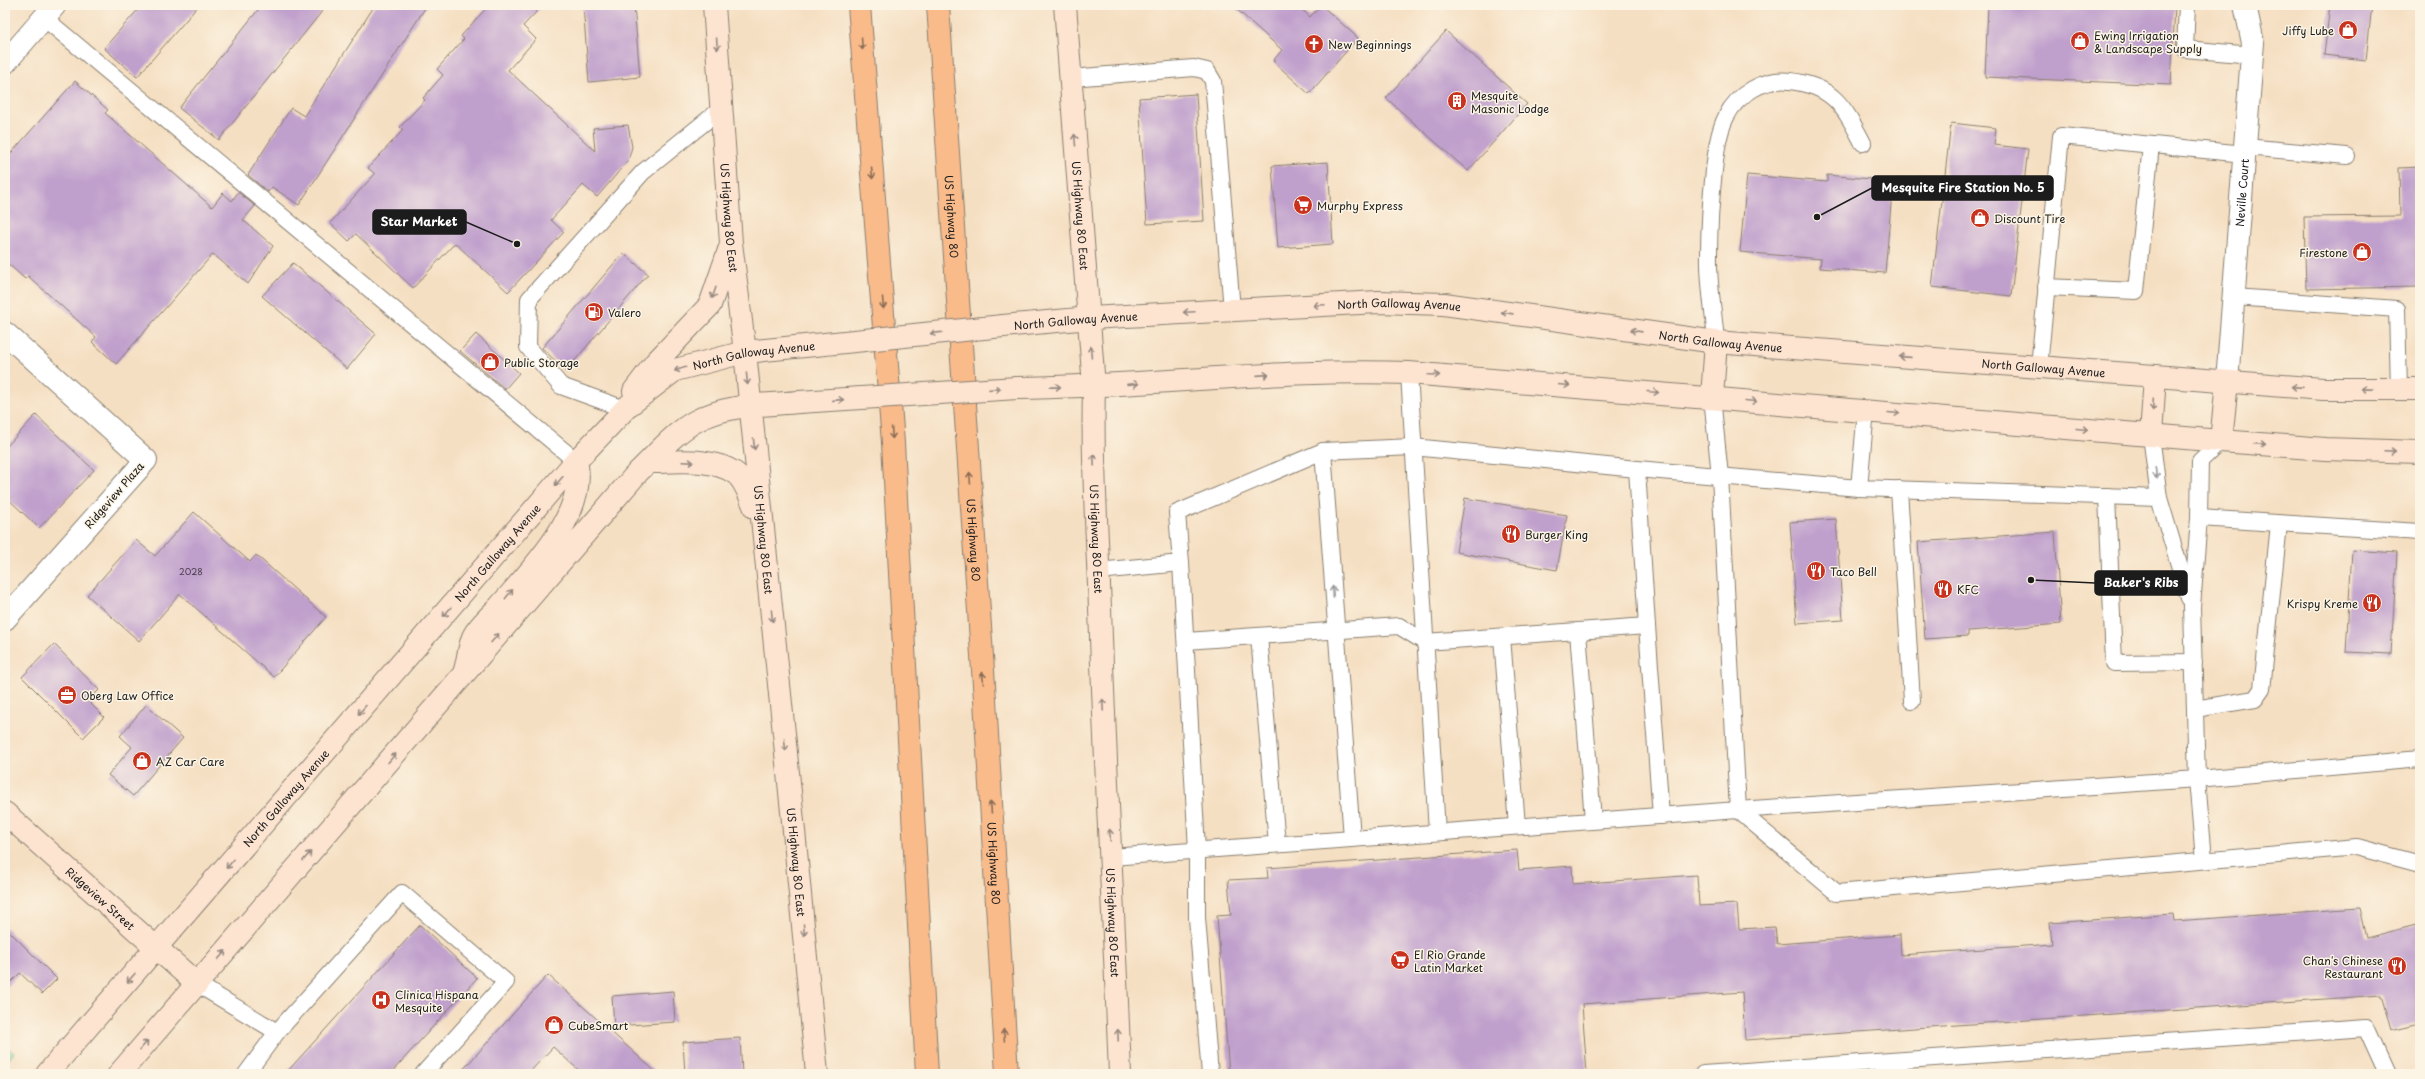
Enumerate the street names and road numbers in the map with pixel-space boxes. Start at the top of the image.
street label: Neville Court [2230,157,2253,227]
street label: US Highway 80 East [1068,160,1094,271]
street label: US Highway 80 East [717,162,743,274]
street label: US Highway 80 [941,174,964,259]
street label: North Galloway Avenue [1337,293,1462,315]
street label: North Galloway Avenue [1013,307,1138,333]
street label: North Galloway Avenue [1658,326,1783,356]
street label: North Galloway Avenue [691,337,816,374]
street label: North Galloway Avenue [1981,354,2106,381]
street label: Ridgeview Plaza [80,458,148,532]
street label: US Highway 80 East [750,484,778,595]
street label: US Highway 80 East [1086,484,1108,594]
street label: US Highway 80 [963,498,985,582]
street label: North Galloway Avenue [450,500,544,605]
street label: North Galloway Avenue [238,745,332,850]
street label: US Highway 80 East [783,807,811,918]
street label: US Highway 80 [984,821,1006,905]
street label: Ridgeview Street [62,863,139,934]
street label: US Highway 80 East [1102,867,1124,978]

